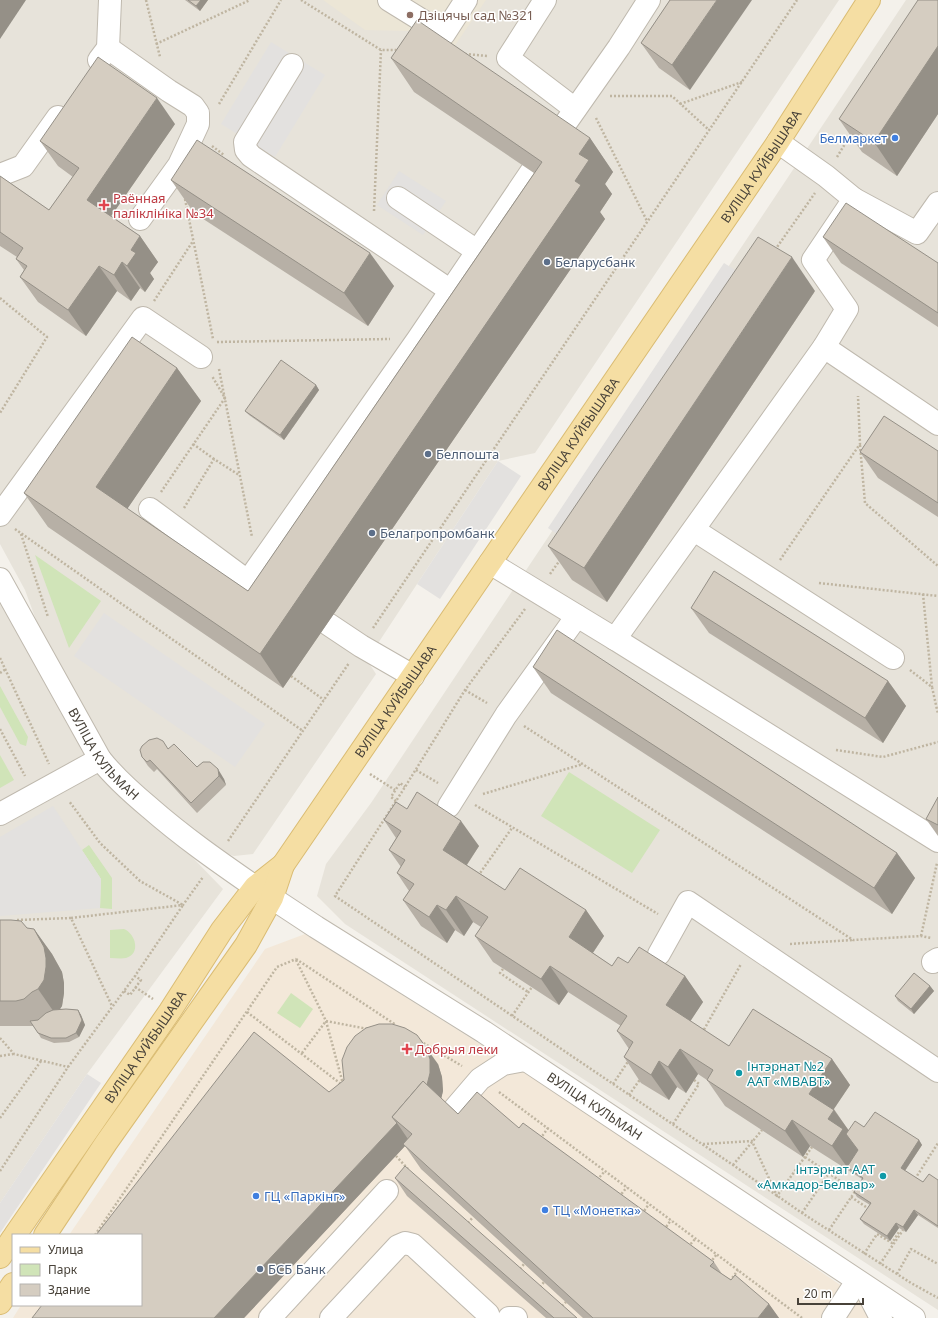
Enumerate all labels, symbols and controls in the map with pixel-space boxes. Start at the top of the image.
place label: Дзіцячы сад №321 [418,6,534,24]
marker: Дзіцячы сад №321 [405,10,415,20]
street label: ВУЛІЦА КУЙБЫШАВА [716,106,806,226]
place label: Белмаркет [819,129,887,147]
marker: Белмаркет [890,133,900,143]
place label: Раённая паліклініка №34 [113,189,214,222]
marker: Раённая паліклініка №34 [98,199,110,211]
place label: Беларусбанк [555,253,635,271]
marker: Беларусбанк [542,257,552,267]
street label: ВУЛІЦА КУЙБЫШАВА [533,373,624,494]
place label: Белпошта [436,445,499,463]
marker: Белпошта [423,449,433,459]
place label: Белагропромбанк [380,524,495,542]
marker: Белагропромбанк [367,528,377,538]
street label: ВУЛІЦА КУЙБЫШАВА [350,641,441,761]
street label: ВУЛІЦА КУЛЬМАН [64,704,143,804]
street label: ВУЛІЦА КУЙБЫШАВА [100,986,190,1106]
place label: Добрыя леки [415,1040,498,1058]
marker: Добрыя леки [402,1044,412,1054]
place label: Інтэрнат №2 ААТ «МВАВТ» [747,1057,831,1090]
street label: ВУЛІЦА КУЛЬМАН [544,1068,646,1144]
marker: Інтэрнат №2 ААТ «МВАВТ» [734,1068,744,1078]
place label: Інтэрнат ААТ «Амкадор-Белвар» [757,1160,876,1193]
marker: Інтэрнат ААТ «Амкадор-Белвар» [878,1171,888,1181]
place label: ГЦ «Паркінг» [264,1187,346,1205]
marker: ГЦ «Паркінг» [251,1191,261,1201]
place label: ТЦ «Монетка» [553,1201,641,1219]
marker: ТЦ «Монетка» [540,1205,550,1215]
legend [12,1234,142,1306]
text: Улица [48,1241,83,1258]
place label: БСБ Банк [268,1260,326,1278]
text: Парк [48,1261,78,1278]
marker: БСБ Банк [255,1264,265,1274]
scale bar [798,1280,863,1306]
text: Здание [48,1281,91,1298]
text: 20 m [804,1285,832,1302]

